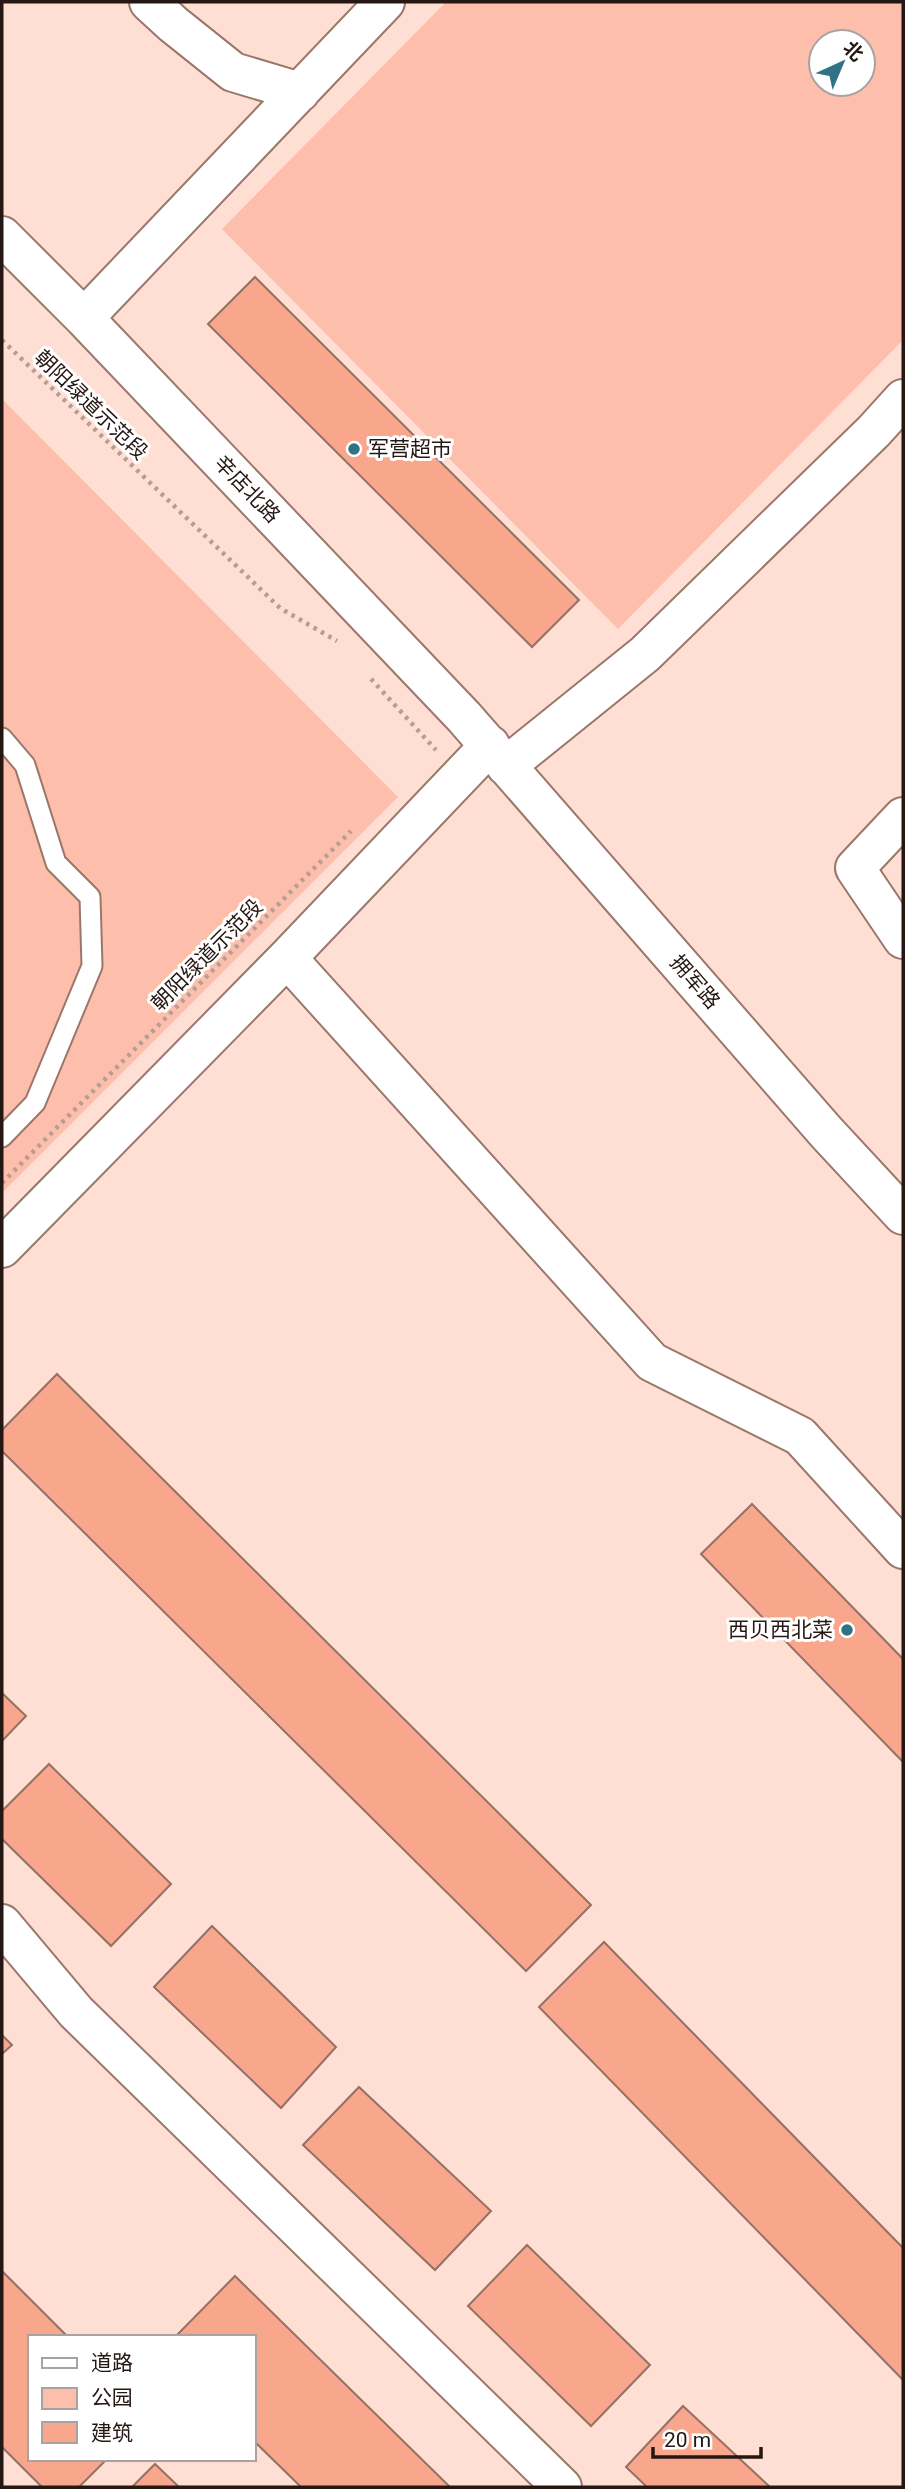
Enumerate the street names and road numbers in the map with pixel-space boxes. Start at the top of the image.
street label: 朝阳绿道示范段 [30,345,152,465]
street label: 辛店北路 [209,450,285,528]
street label: 朝阳绿道示范段 [147,895,267,1015]
street label: 拥军路 [665,950,725,1014]

